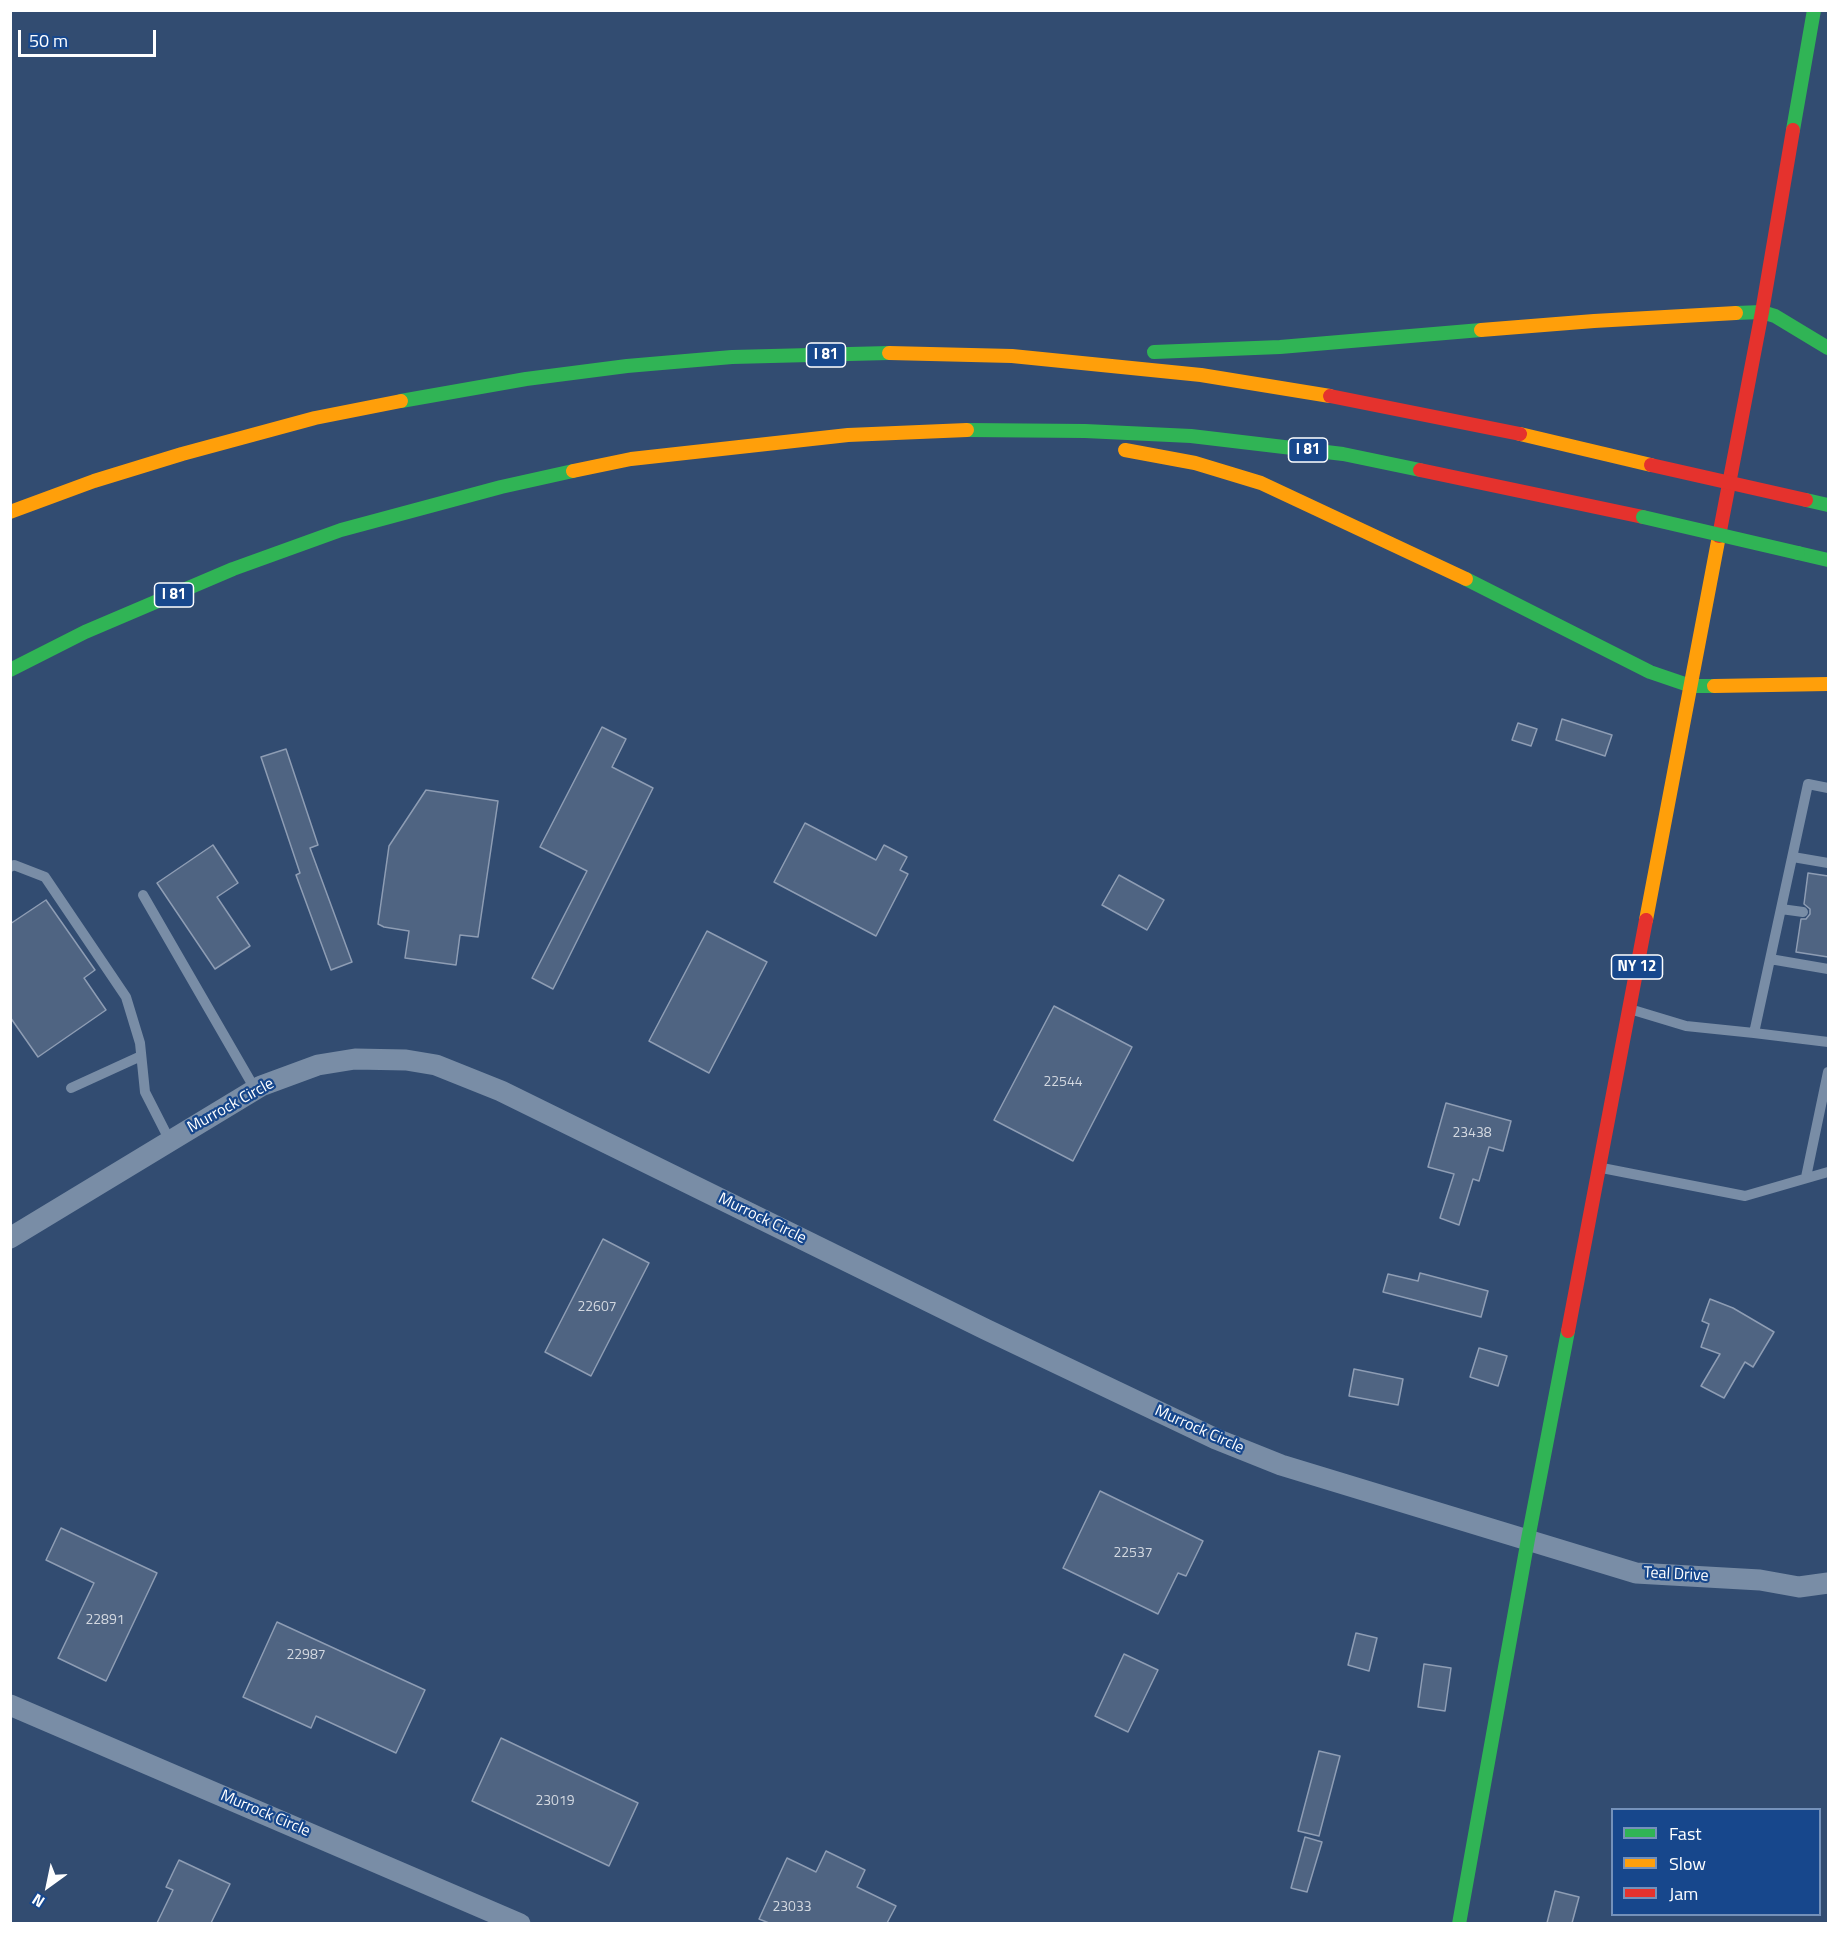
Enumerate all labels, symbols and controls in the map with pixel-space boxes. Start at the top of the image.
scale bar [21,18,159,56]
text: 50 m [29,27,68,54]
road number: I 81 [806,343,846,367]
road number: I 81 [1288,438,1328,462]
road number: I 81 [154,583,194,607]
road number: NY 12 [1612,955,1662,979]
street label: Murrock Circle [184,1074,278,1138]
house number: 22544 [1043,1075,1083,1091]
house number: 23438 [1452,1126,1492,1142]
street label: Murrock Circle [715,1189,809,1249]
house number: 22607 [577,1300,617,1316]
street label: Murrock Circle [1151,1402,1247,1458]
house number: 22537 [1113,1546,1153,1562]
street label: Teal Drive [1643,1564,1709,1586]
house number: 22891 [85,1613,125,1629]
house number: 22987 [286,1648,326,1664]
street label: Murrock Circle [217,1786,313,1842]
house number: 23019 [535,1794,575,1810]
legend [1611,1808,1821,1916]
text: Fast [1669,1820,1702,1847]
text: Slow [1669,1850,1706,1877]
north arrow [18,1856,78,1916]
text: Jam [1669,1880,1698,1907]
text: N [27,1888,49,1914]
house number: 23033 [772,1900,812,1916]

